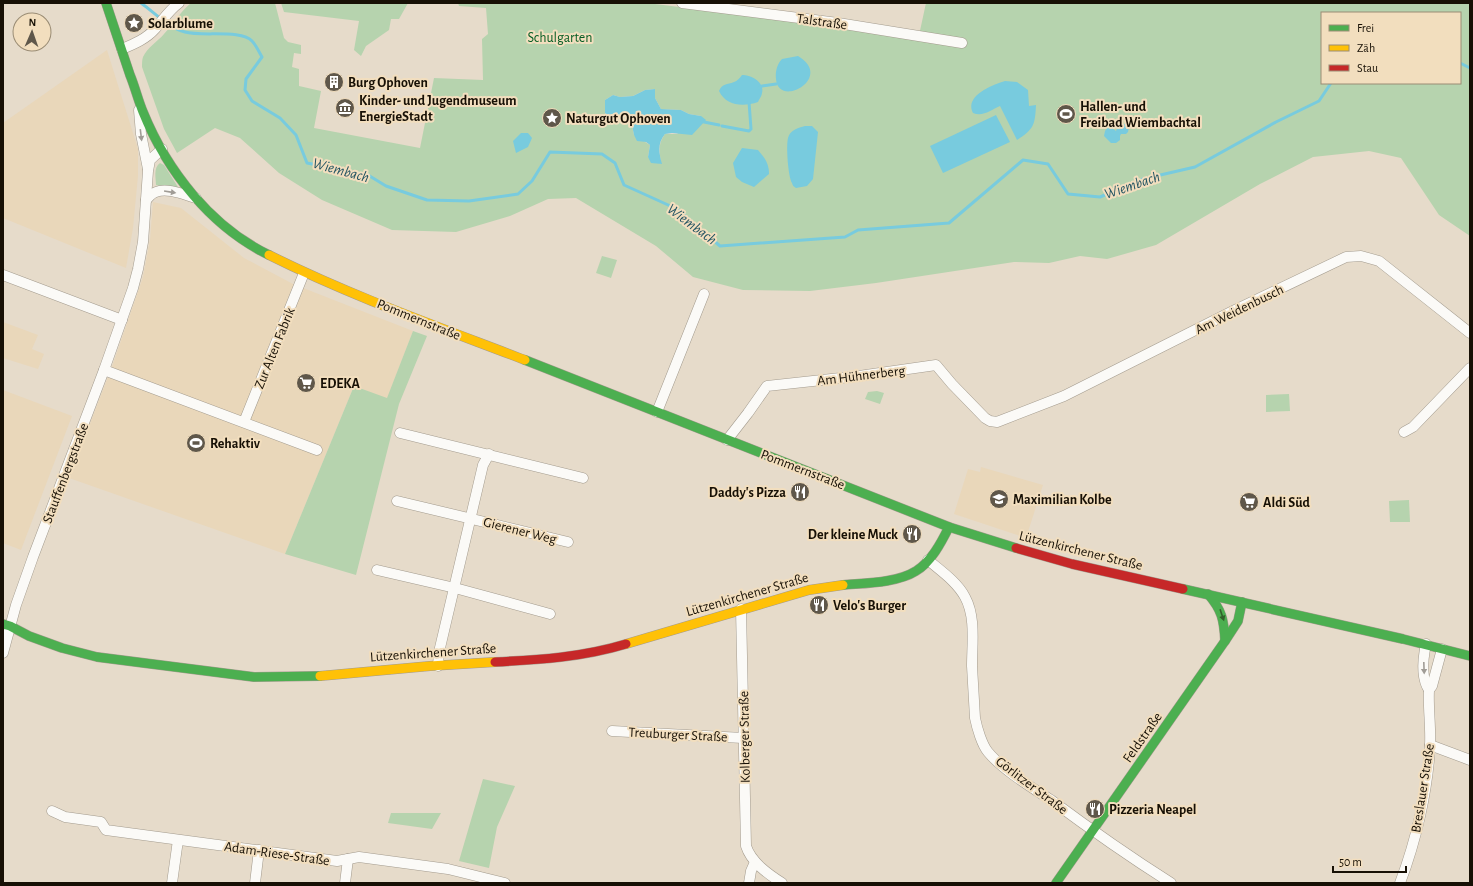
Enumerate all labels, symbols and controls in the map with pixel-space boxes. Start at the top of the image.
north arrow [12,12,52,52]
place icon: Solarblume [123,12,145,34]
street label: Talstraße [796,12,848,32]
legend [1321,12,1461,84]
text: N [28,17,36,28]
place label: Solarblume [148,17,213,31]
text: Frei [1357,22,1374,34]
park label: Schulgarten [527,31,593,45]
text: Zäh [1357,42,1375,54]
text: Stau [1357,62,1378,74]
building icon: Burg Ophoven [323,71,345,93]
place label: Burg Ophoven [348,76,428,90]
place label: Kinder- und Jugendmuseum EnergieStadt [359,94,516,124]
museum icon: Kinder- und Jugendmuseum EnergieStadt [334,97,356,119]
place label: Hallen- und Freibad Wiembachtal [1080,100,1201,130]
sports icon: Hallen- und Freibad Wiembachtal [1055,103,1077,125]
place icon: Naturgut Ophoven [541,107,563,129]
place label: Naturgut Ophoven [566,112,671,126]
one-way arrow [138,129,145,141]
water label: Wiembach [311,156,371,185]
water label: Wiembach [1102,169,1162,202]
one-way arrow [164,189,176,195]
water label: Wiembach [664,201,719,248]
street label: Am Weidenbusch [1193,282,1286,337]
street label: Pommernstraße [375,297,462,343]
street label: Zur Alten Fabrik [252,305,298,391]
street label: Am Hühnerberg [816,364,906,388]
supermarket icon: EDEKA [295,372,317,394]
place label: EDEKA [320,377,361,391]
street label: Stauffenbergstraße [40,421,91,525]
sports icon: Rehaktiv [185,432,207,454]
place label: Rehaktiv [210,437,261,451]
street label: Pommernstraße [759,448,847,492]
restaurant icon: Daddy's Pizza [789,481,811,503]
place label: Daddy's Pizza [709,486,786,500]
school or university icon: Maximilian Kolbe [988,488,1010,510]
supermarket icon: Aldi Süd [1238,491,1260,513]
place label: Maximilian Kolbe [1013,493,1112,507]
place label: Aldi Süd [1263,496,1311,510]
street label: Gierener Weg [482,515,558,547]
restaurant icon: Der kleine Muck [901,523,923,545]
place label: Der kleine Muck [808,528,898,542]
street label: Lützenkirchener Straße [1018,529,1144,573]
street label: Lützenkirchener Straße [684,571,810,619]
restaurant icon: Velo's Burger [808,594,830,616]
place label: Velo's Burger [833,599,906,613]
one-way arrow [1219,610,1225,622]
street label: Lützenkirchener Straße [369,642,497,664]
one-way arrow [1421,662,1427,675]
street label: Kolberger Straße [737,691,753,783]
street label: Feldstraße [1121,710,1165,765]
street label: Treuburger Straße [628,725,728,745]
street label: Breslauer Straße [1409,743,1437,834]
street label: Görlitzer Straße [993,754,1070,817]
restaurant icon: Pizzeria Neapel [1084,798,1106,820]
place label: Pizzeria Neapel [1109,803,1196,817]
street label: Adam-Riese-Straße [223,840,330,868]
scale bar [1333,848,1406,874]
text: 50 m [1339,856,1362,868]

